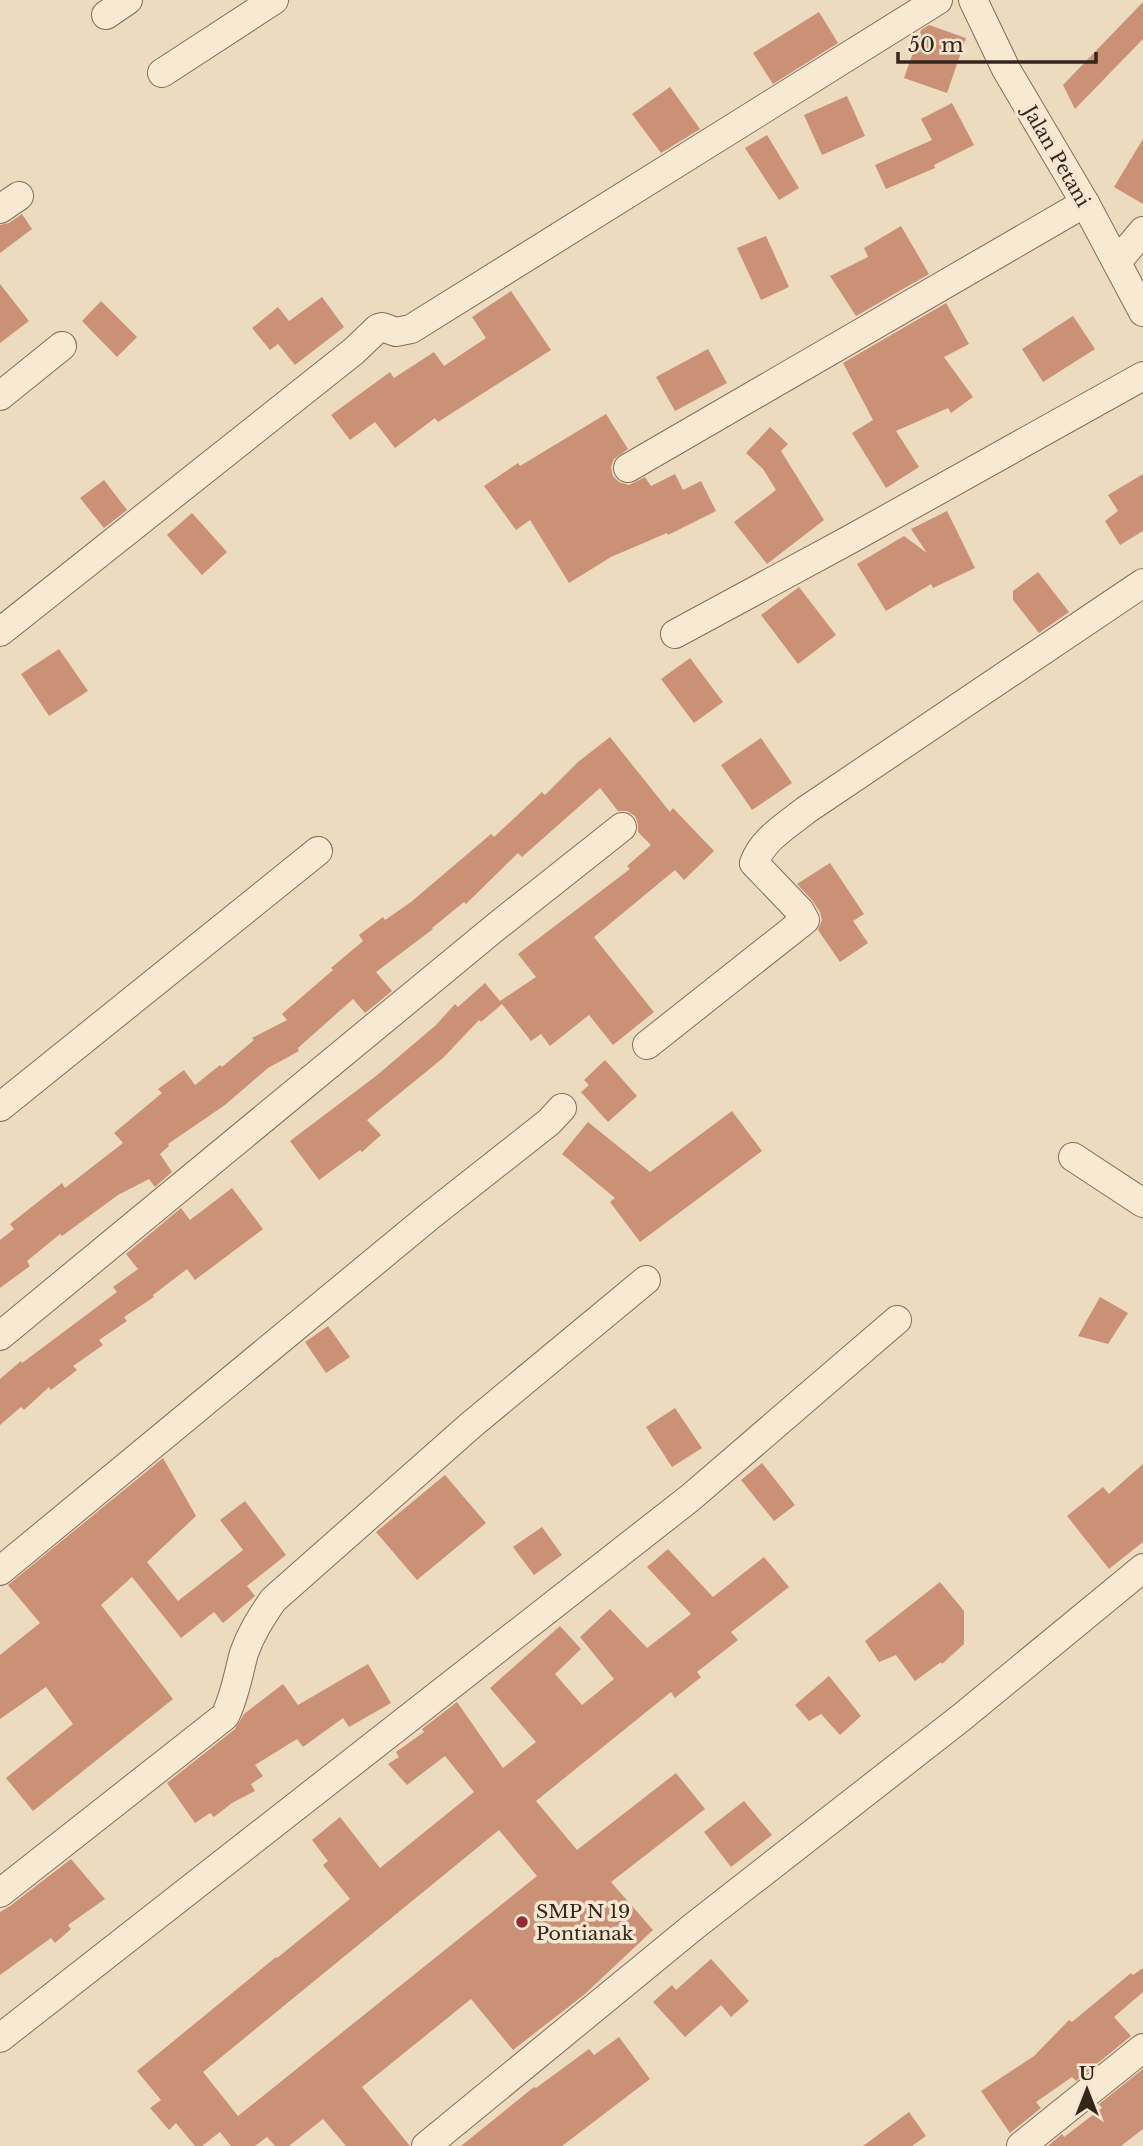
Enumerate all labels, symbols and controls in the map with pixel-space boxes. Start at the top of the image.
scale bar [898,21,1096,65]
text: 50 m [908,32,964,58]
street label: Jalan Petani [1017,99,1095,212]
place label: SMP N 19 Pontianak [536,1900,634,1945]
marker: SMP N 19 Pontianak [514,1914,530,1930]
north arrow [1052,2055,1122,2125]
text: U [1079,2062,1096,2085]

